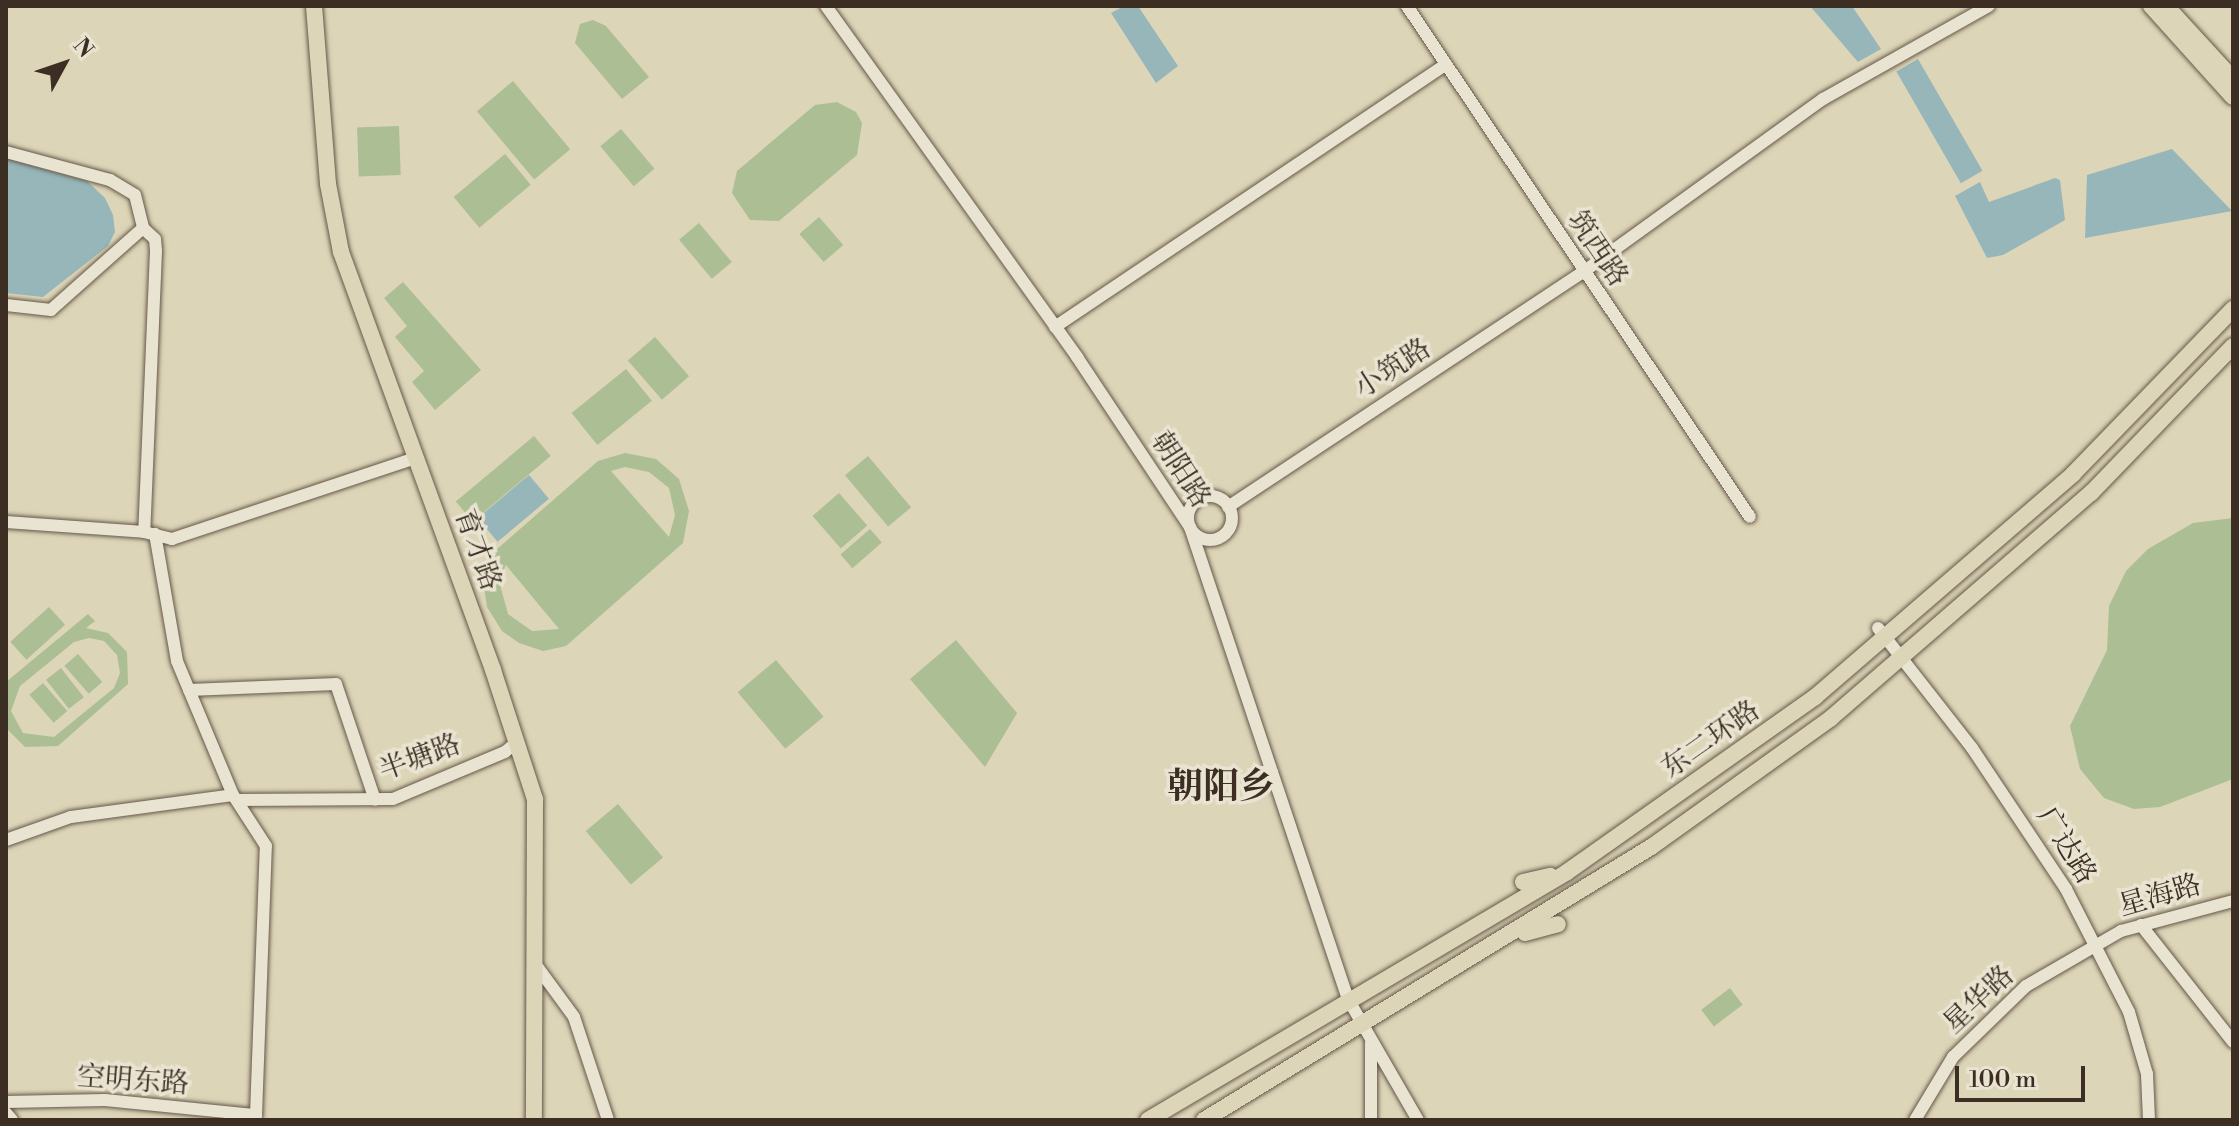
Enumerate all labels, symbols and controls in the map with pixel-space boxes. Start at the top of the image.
north arrow [24,24,104,104]
text: N [67,33,99,64]
street label: 筑西路 [1560,205,1634,293]
street label: 小筑路 [1349,332,1437,406]
street label: 朝阳路 [1143,426,1217,514]
street label: 育才路 [447,505,507,595]
street label: 东二环路 [1655,694,1767,786]
street label: 半塘路 [375,728,465,788]
district label: 朝阳乡 [1167,766,1275,810]
street label: 广达路 [2029,801,2103,891]
street label: 星海路 [2115,868,2205,924]
street label: 星华路 [1937,959,2021,1041]
scale bar [1959,1050,2089,1100]
street label: 空明东路 [76,1060,190,1102]
text: 100 m [1969,1065,2036,1095]

